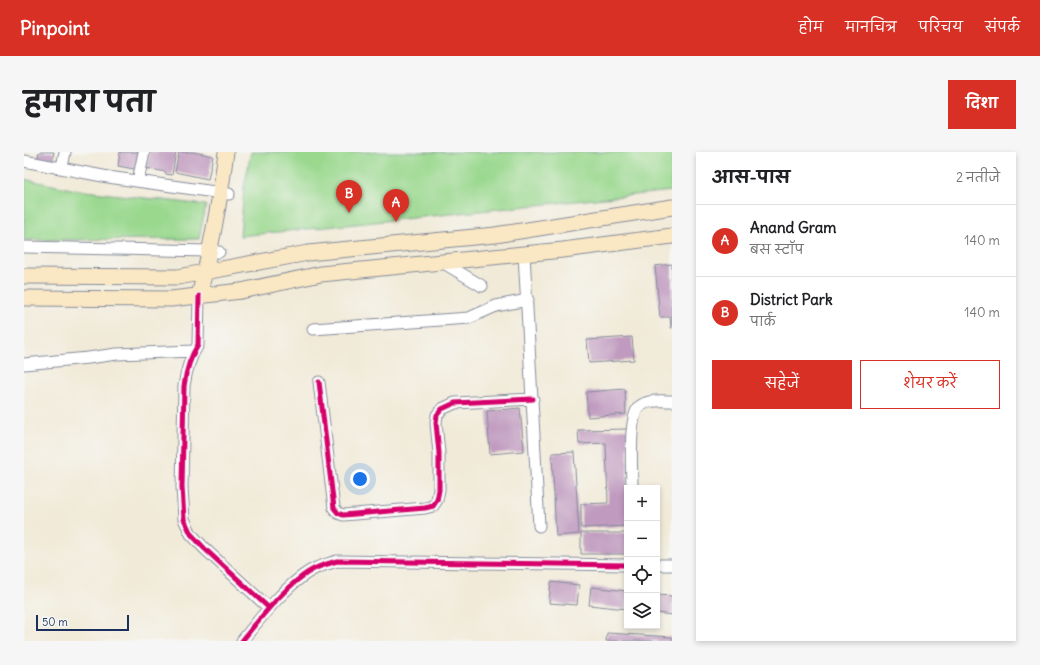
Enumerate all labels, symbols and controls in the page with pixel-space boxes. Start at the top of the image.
text: Pinpoint [20,16,90,40]
text: होम [799,18,823,36]
text: मानचित्र [845,18,897,36]
text: परिचय [919,18,963,36]
text: संपर्क [985,18,1020,36]
button: दिशा [948,80,1016,129]
text: हमारा पता [24,84,155,120]
text: आस-पास [712,166,790,188]
text: 2 नतीजे [956,169,1000,186]
pin: B [336,180,362,213]
pin: A [383,189,409,222]
text: Anand Gram [750,218,836,237]
text: A [721,232,729,249]
text: 140 m [964,232,1000,249]
text: बस स्टॉप [750,241,804,258]
text: District Park [750,290,833,309]
text: B [721,304,729,321]
text: 140 m [964,304,1000,321]
text: पार्क [750,313,776,330]
button: सहेजें [712,360,852,409]
button: शेयर करें [860,360,1000,409]
your location [350,469,370,489]
map controls [624,485,660,629]
button: + [624,485,660,521]
button: − [624,521,660,557]
button: locate [624,557,660,593]
button: layers [624,593,660,629]
scale bar [36,613,129,632]
text: 50 m [42,615,68,629]

